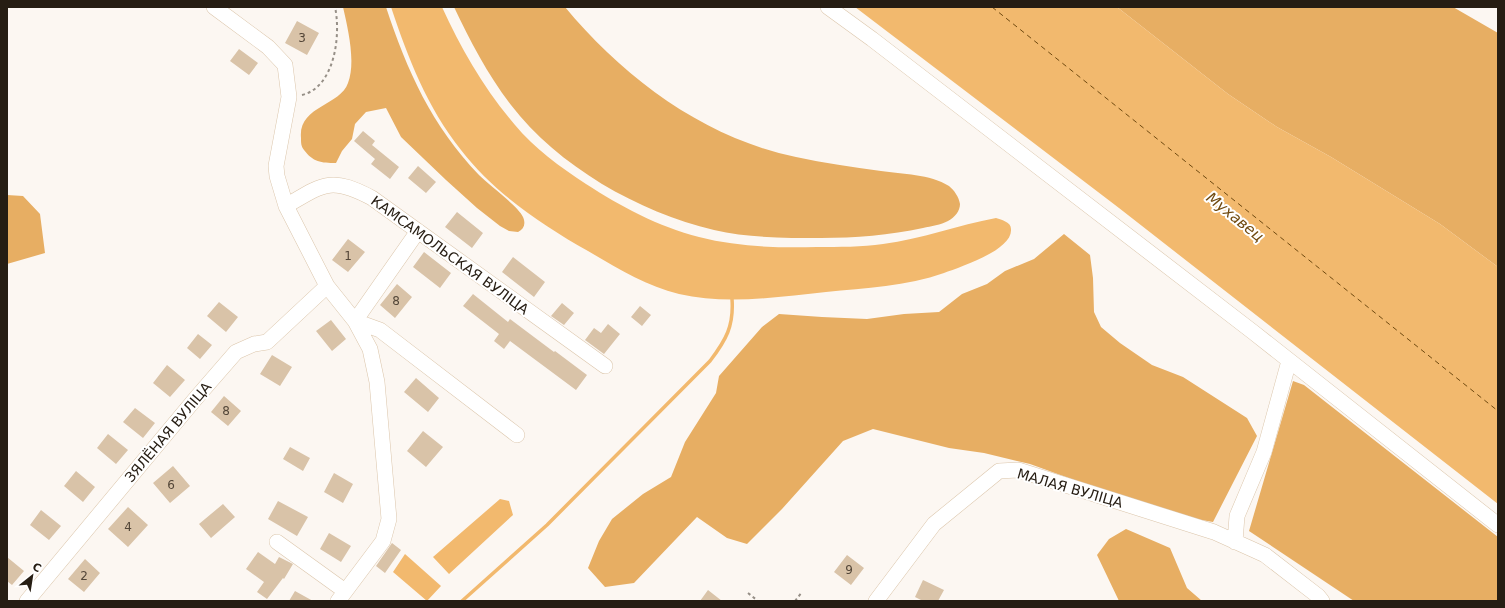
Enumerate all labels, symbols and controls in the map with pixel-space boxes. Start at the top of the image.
house number: 3 [298,31,306,45]
water label: Мухавец [1203,189,1267,245]
street label: КАМСАМОЛЬСКАЯ ВУЛІЦА [368,192,532,318]
house number: 1 [344,249,352,263]
house number: 8 [392,294,400,308]
street label: ЗЯЛЁНАЯ ВУЛІЦА [121,378,215,485]
house number: 8 [222,404,230,418]
street label: МАЛАЯ ВУЛІЦА [1015,465,1125,511]
house number: 6 [167,478,175,492]
house number: 4 [124,520,132,534]
north arrow [12,556,52,596]
text: С [30,560,43,575]
house number: 9 [845,563,853,577]
house number: 2 [80,569,88,583]

